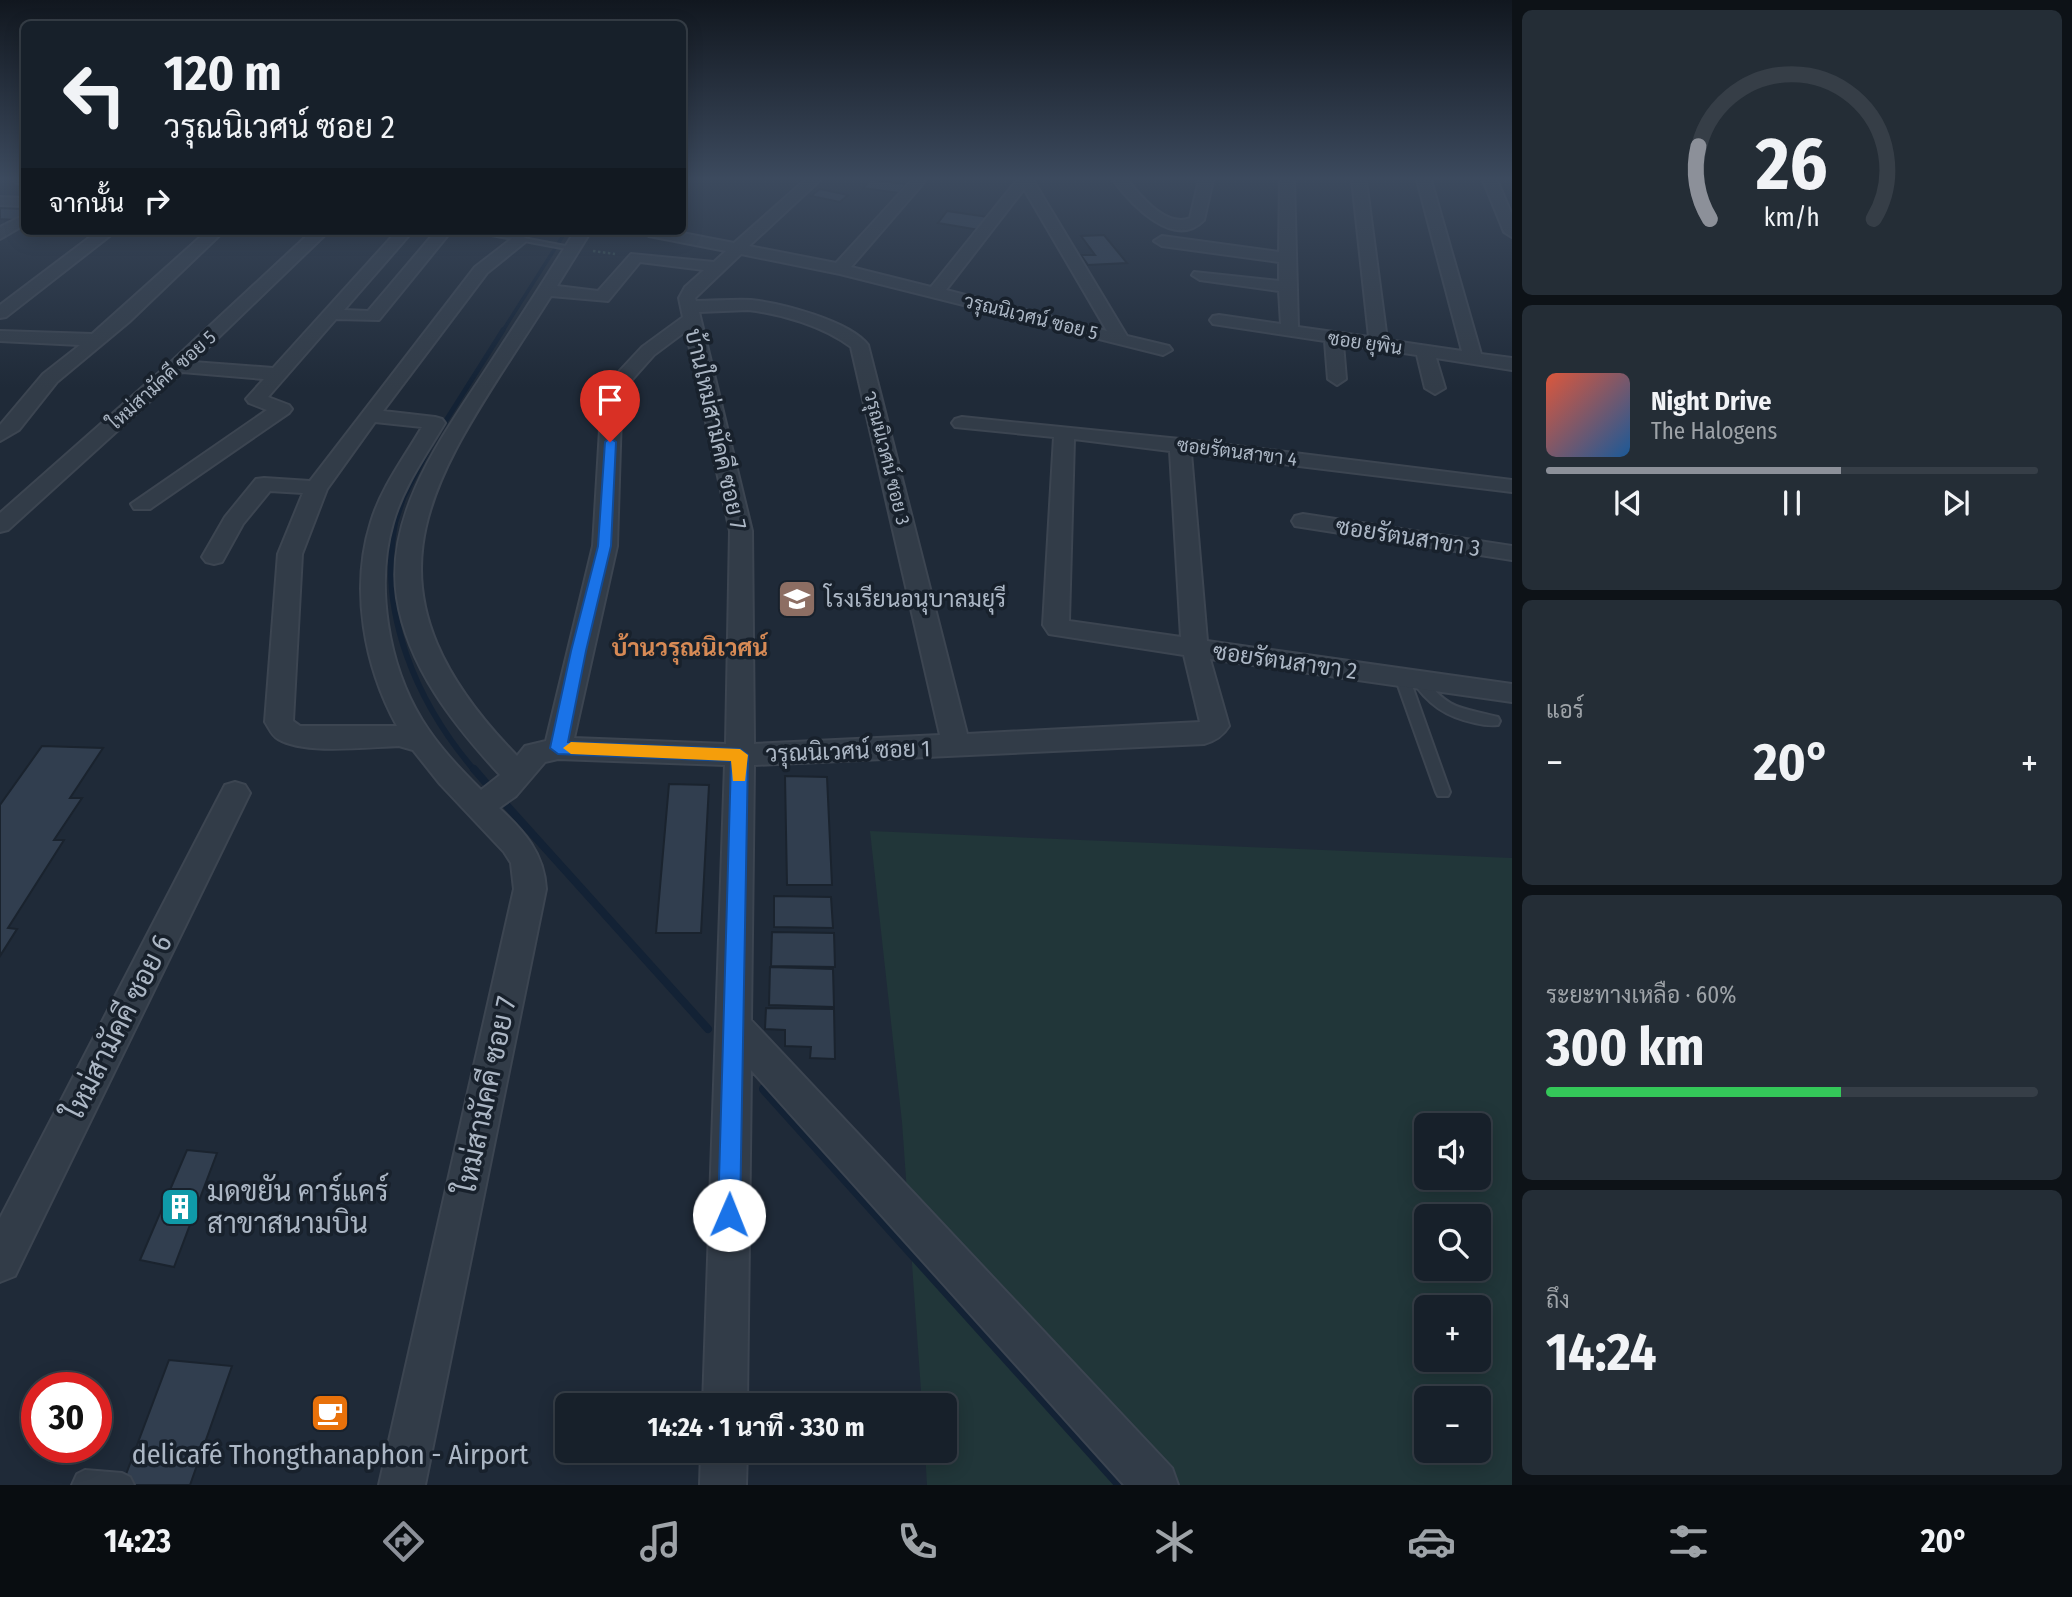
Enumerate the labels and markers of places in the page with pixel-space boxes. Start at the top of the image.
pin [580,370,640,442]
school or university icon: โรงเรียนอนุบาลมยุรี [776,578,818,620]
place label: โรงเรียนอนุบาลมยุรี [822,583,1006,615]
place label: มดขยัน คาร์แคร์ สาขาสนามบิน [207,1172,389,1240]
building icon: มดขยัน คาร์แคร์ สาขาสนามบิน [159,1186,201,1228]
cafe icon: delicafé Thongthanaphon - Airport [309,1392,351,1434]
place label: delicafé Thongthanaphon - Airport [132,1438,529,1471]

